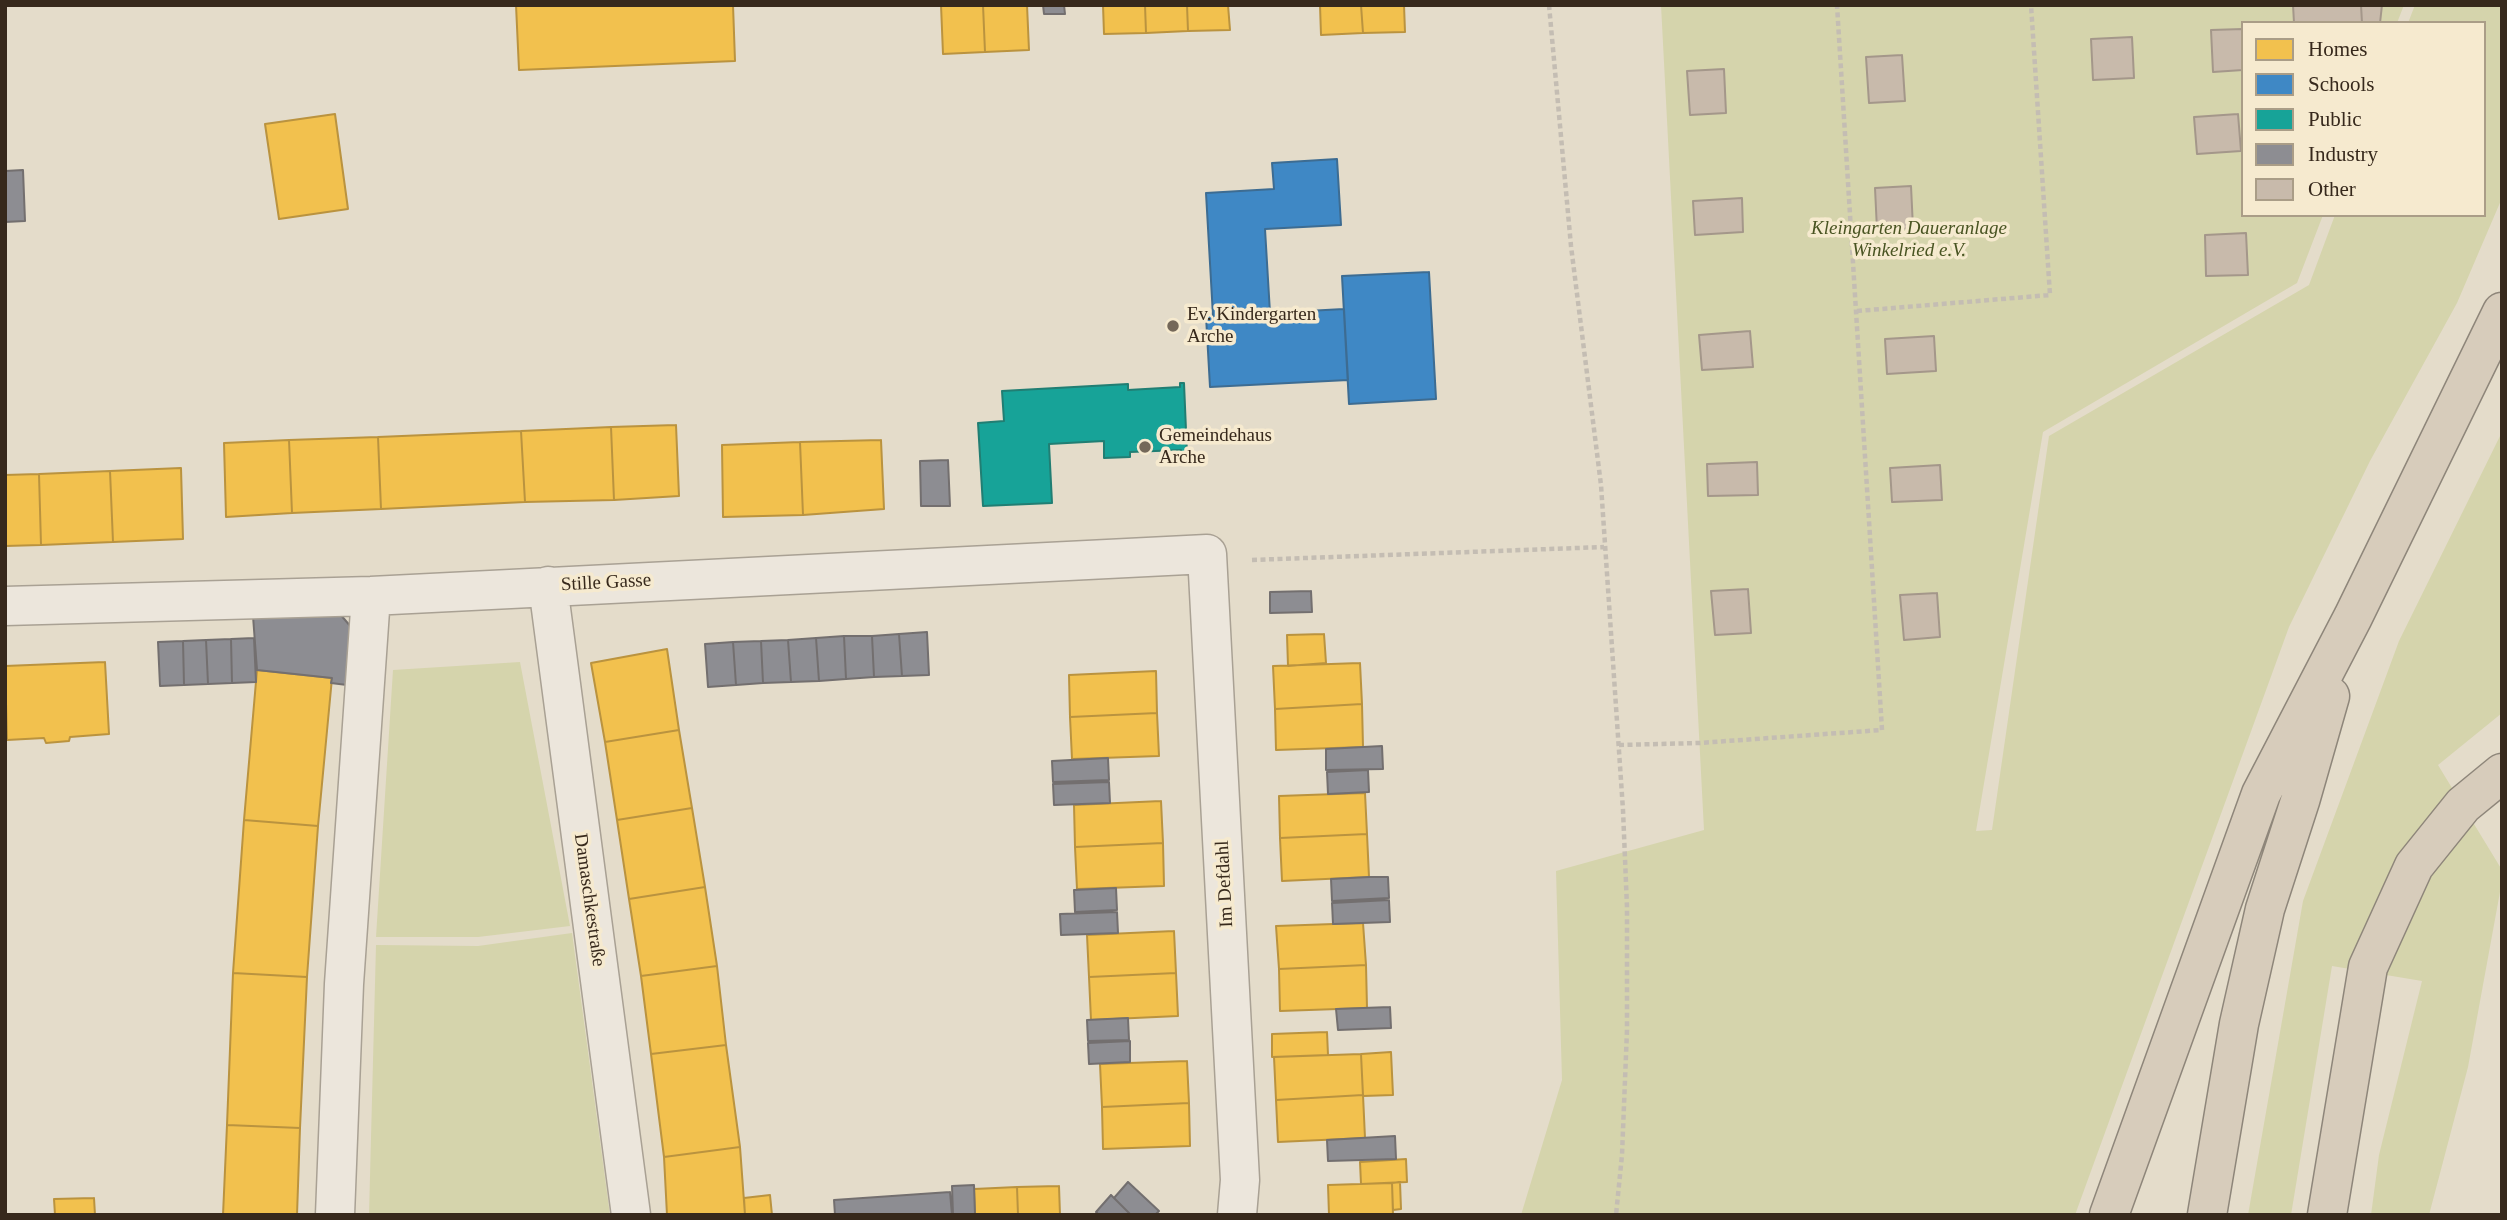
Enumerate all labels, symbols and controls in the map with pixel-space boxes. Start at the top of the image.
legend [2241,21,2486,217]
text: Homes [2308,37,2368,61]
text: Schools [2308,72,2375,96]
text: Public [2308,107,2362,131]
text: Industry [2308,142,2378,166]
text: Other [2308,177,2356,201]
park label: Kleingarten Daueranlage Winkelried e.V. [1811,218,2007,262]
place label: Ev. Kindergarten Arche [1187,304,1316,348]
marker: Ev. Kindergarten Arche [1165,318,1181,334]
place label: Gemeindehaus Arche [1159,425,1272,469]
marker: Gemeindehaus Arche [1137,439,1153,455]
street label: Stille Gasse [560,569,652,597]
street label: Damaschkestraße [568,832,610,968]
street label: Im Defdahl [1211,840,1239,928]

